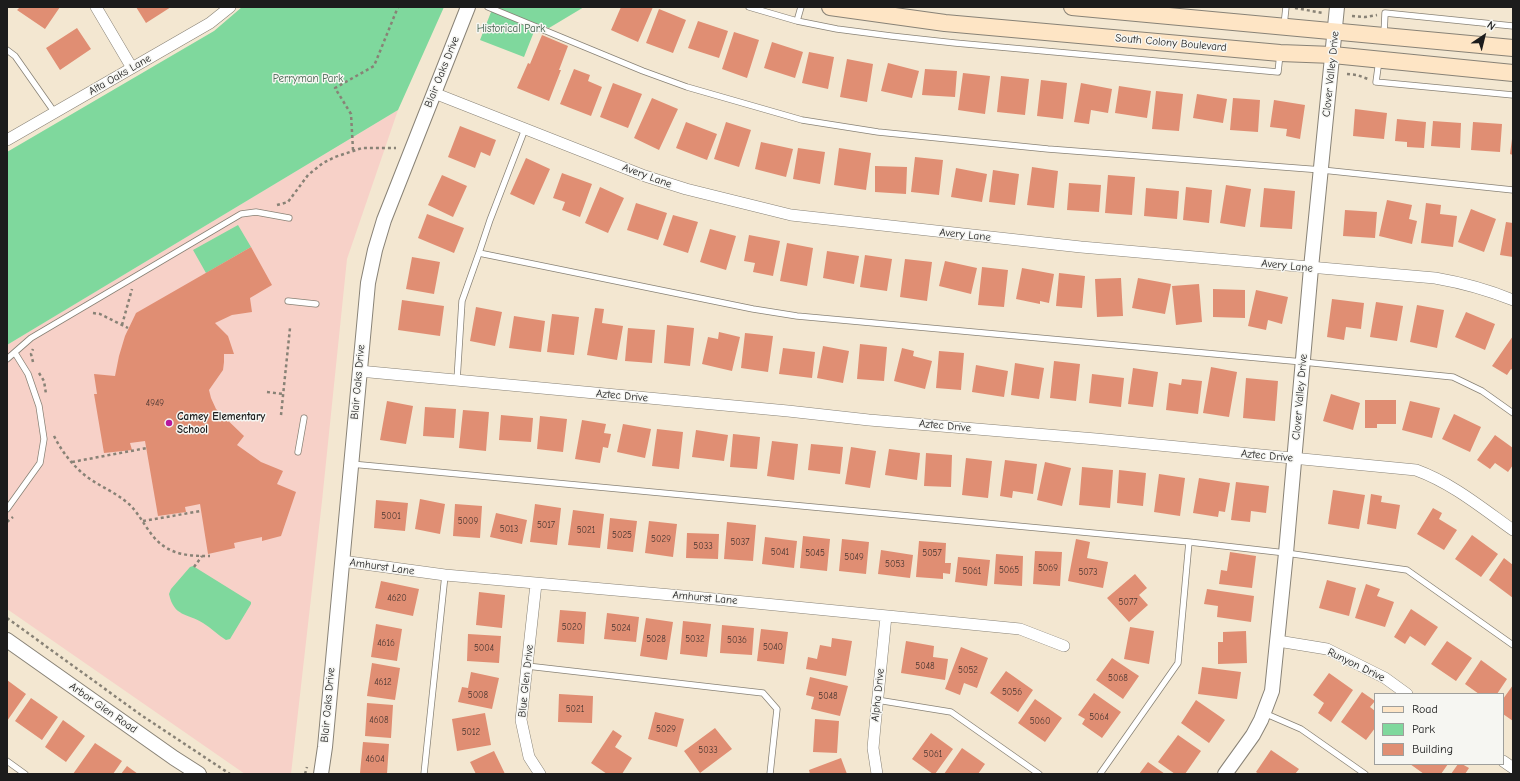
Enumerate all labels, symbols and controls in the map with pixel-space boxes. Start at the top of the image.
north arrow [1464,16,1504,56]
text: N [1484,18,1498,33]
park label: Historical Park [477,22,545,36]
street label: Clover Valley Drive [1320,30,1342,118]
street label: South Colony Boulevard [1115,32,1227,54]
street label: Blair Oaks Drive [422,35,462,109]
street label: Alta Oaks Lane [86,52,154,98]
park label: Perryman Park [273,72,343,86]
street label: Avery Lane [620,161,674,191]
street label: Avery Lane [939,226,991,244]
street label: Avery Lane [1261,257,1313,275]
street label: Blair Oaks Drive [348,344,368,420]
street label: Clover Valley Drive [1290,353,1310,441]
street label: Aztec Drive [595,387,649,405]
house number: 4949 [146,398,164,408]
place label: Camey Elementary School [177,410,265,436]
street label: Aztec Drive [918,417,972,435]
marker: Camey Elementary School [164,418,174,428]
street label: Aztec Drive [1240,447,1294,465]
house number: 5001 [381,511,401,521]
house number: 5009 [458,516,478,526]
house number: 5017 [537,520,555,530]
house number: 5013 [500,524,518,534]
house number: 5021 [577,525,595,535]
house number: 5025 [612,530,632,540]
house number: 5029 [651,534,671,544]
house number: 5037 [730,537,750,547]
house number: 5033 [693,541,713,551]
house number: 5041 [771,547,789,557]
house number: 5045 [805,548,825,558]
house number: 5057 [922,548,942,558]
house number: 5049 [844,552,864,562]
street label: Amhurst Lane [349,556,415,578]
house number: 5053 [885,559,905,569]
house number: 5069 [1038,563,1058,573]
house number: 5065 [999,565,1019,575]
house number: 5061 [963,566,981,576]
house number: 5073 [1078,567,1098,577]
street label: Amhurst Lane [672,589,738,607]
house number: 4620 [387,593,407,603]
house number: 5077 [1119,597,1137,607]
house number: 5020 [562,622,582,632]
house number: 5024 [611,623,631,633]
house number: 5028 [646,634,666,644]
house number: 5032 [685,634,705,644]
house number: 5036 [727,635,747,645]
house number: 4616 [377,638,395,648]
house number: 5040 [763,642,783,652]
house number: 5004 [474,643,494,653]
street label: Blue Glen Drive [516,644,536,718]
street label: Runyon Drive [1325,645,1387,685]
house number: 5048 [915,661,935,671]
house number: 5052 [958,665,978,675]
street label: Blair Oaks Drive [318,667,338,743]
street label: Alpha Drive [869,668,887,722]
house number: 5068 [1108,673,1128,683]
house number: 4612 [374,677,392,687]
street label: Arbor Glen Road [67,680,139,736]
house number: 5056 [1002,687,1022,697]
house number: 5008 [468,690,488,700]
house number: 5048 [818,691,838,701]
legend [1374,693,1504,765]
text: Road [1412,702,1438,716]
house number: 5021 [566,704,584,714]
house number: 5064 [1089,712,1109,722]
house number: 4608 [369,715,389,725]
house number: 5060 [1030,716,1050,726]
text: Park [1412,722,1435,736]
house number: 5029 [656,724,676,734]
house number: 5012 [462,727,480,737]
text: Building [1412,742,1453,756]
house number: 5033 [698,745,718,755]
house number: 5061 [924,749,942,759]
house number: 4604 [365,754,385,764]

